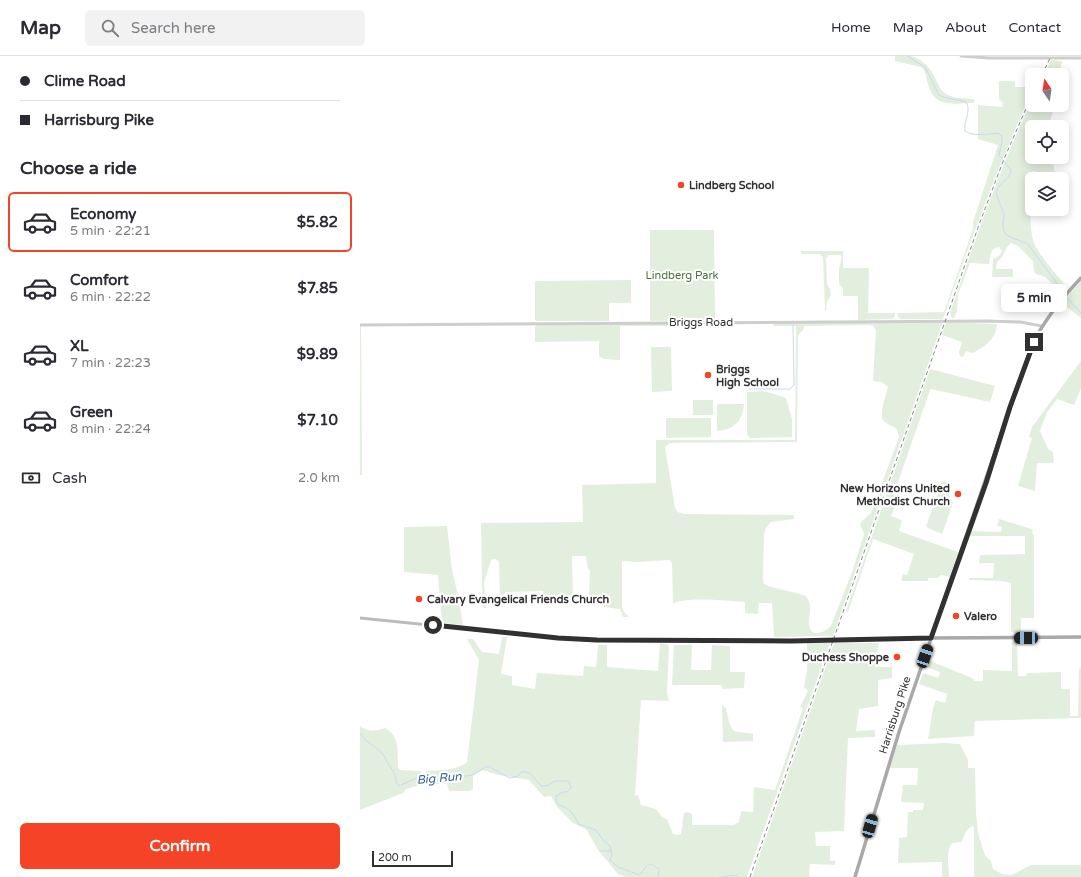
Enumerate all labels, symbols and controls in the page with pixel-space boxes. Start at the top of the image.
search box [85,10,365,46]
text: Map [20,17,61,39]
icon: search [99,17,121,39]
text: Search here [131,19,215,37]
text: Home [831,19,871,36]
text: Map [893,19,923,36]
text: About [945,19,987,36]
text: Contact [1009,19,1061,36]
north arrow [1025,68,1069,112]
map controls [1025,68,1069,216]
text: Clime Road [44,72,126,90]
text: Harrisburg Pike [44,111,154,129]
button: locate [1025,120,1069,164]
text: Choose a ride [20,157,137,179]
button: layers [1025,172,1069,216]
place label: Lindberg School [689,179,774,193]
marker: Lindberg School [676,180,686,190]
icon: car [22,204,58,240]
text: Economy [70,205,136,223]
text: $5.82 [297,213,338,231]
text: 5 min · 22:21 [70,223,151,239]
park label: Lindberg Park [645,269,719,282]
icon: car [22,270,58,306]
text: Comfort [70,271,129,289]
text: $7.85 [297,279,338,297]
callout: 5 min [1001,284,1067,312]
text: 6 min · 22:22 [70,289,151,305]
text: 5 min [1017,290,1051,306]
street label: Briggs Road [669,316,733,329]
route end [1025,333,1043,351]
icon: car [22,336,58,372]
text: XL [70,337,89,355]
text: $9.89 [297,345,338,363]
text: 7 min · 22:23 [70,355,151,371]
place label: Briggs High School [716,363,779,390]
marker: Briggs High School [703,370,713,380]
icon: car [22,402,58,438]
text: Green [70,403,113,421]
text: $7.10 [297,411,338,429]
text: 8 min · 22:24 [70,421,151,437]
icon: cash [20,467,42,489]
text: Cash [52,469,87,487]
text: 2.0 km [298,470,340,486]
place label: New Horizons United Methodist Church [840,482,950,508]
marker: New Horizons United Methodist Church [953,489,963,499]
place label: Calvary Evangelical Friends Church [427,593,610,607]
marker: Calvary Evangelical Friends Church [414,594,424,604]
place label: Valero [964,610,997,623]
marker: Valero [951,611,961,621]
route start [424,616,442,634]
car [1014,632,1038,644]
car [915,643,935,669]
place label: Duchess Shoppe [802,651,890,665]
marker: Duchess Shoppe [892,652,902,662]
street label: Harrisburg Pike [876,675,914,755]
water label: Big Run [416,769,463,787]
car [861,813,879,839]
button: Confirm [20,823,340,869]
scale bar [372,849,453,868]
text: 200 m [378,851,412,864]

